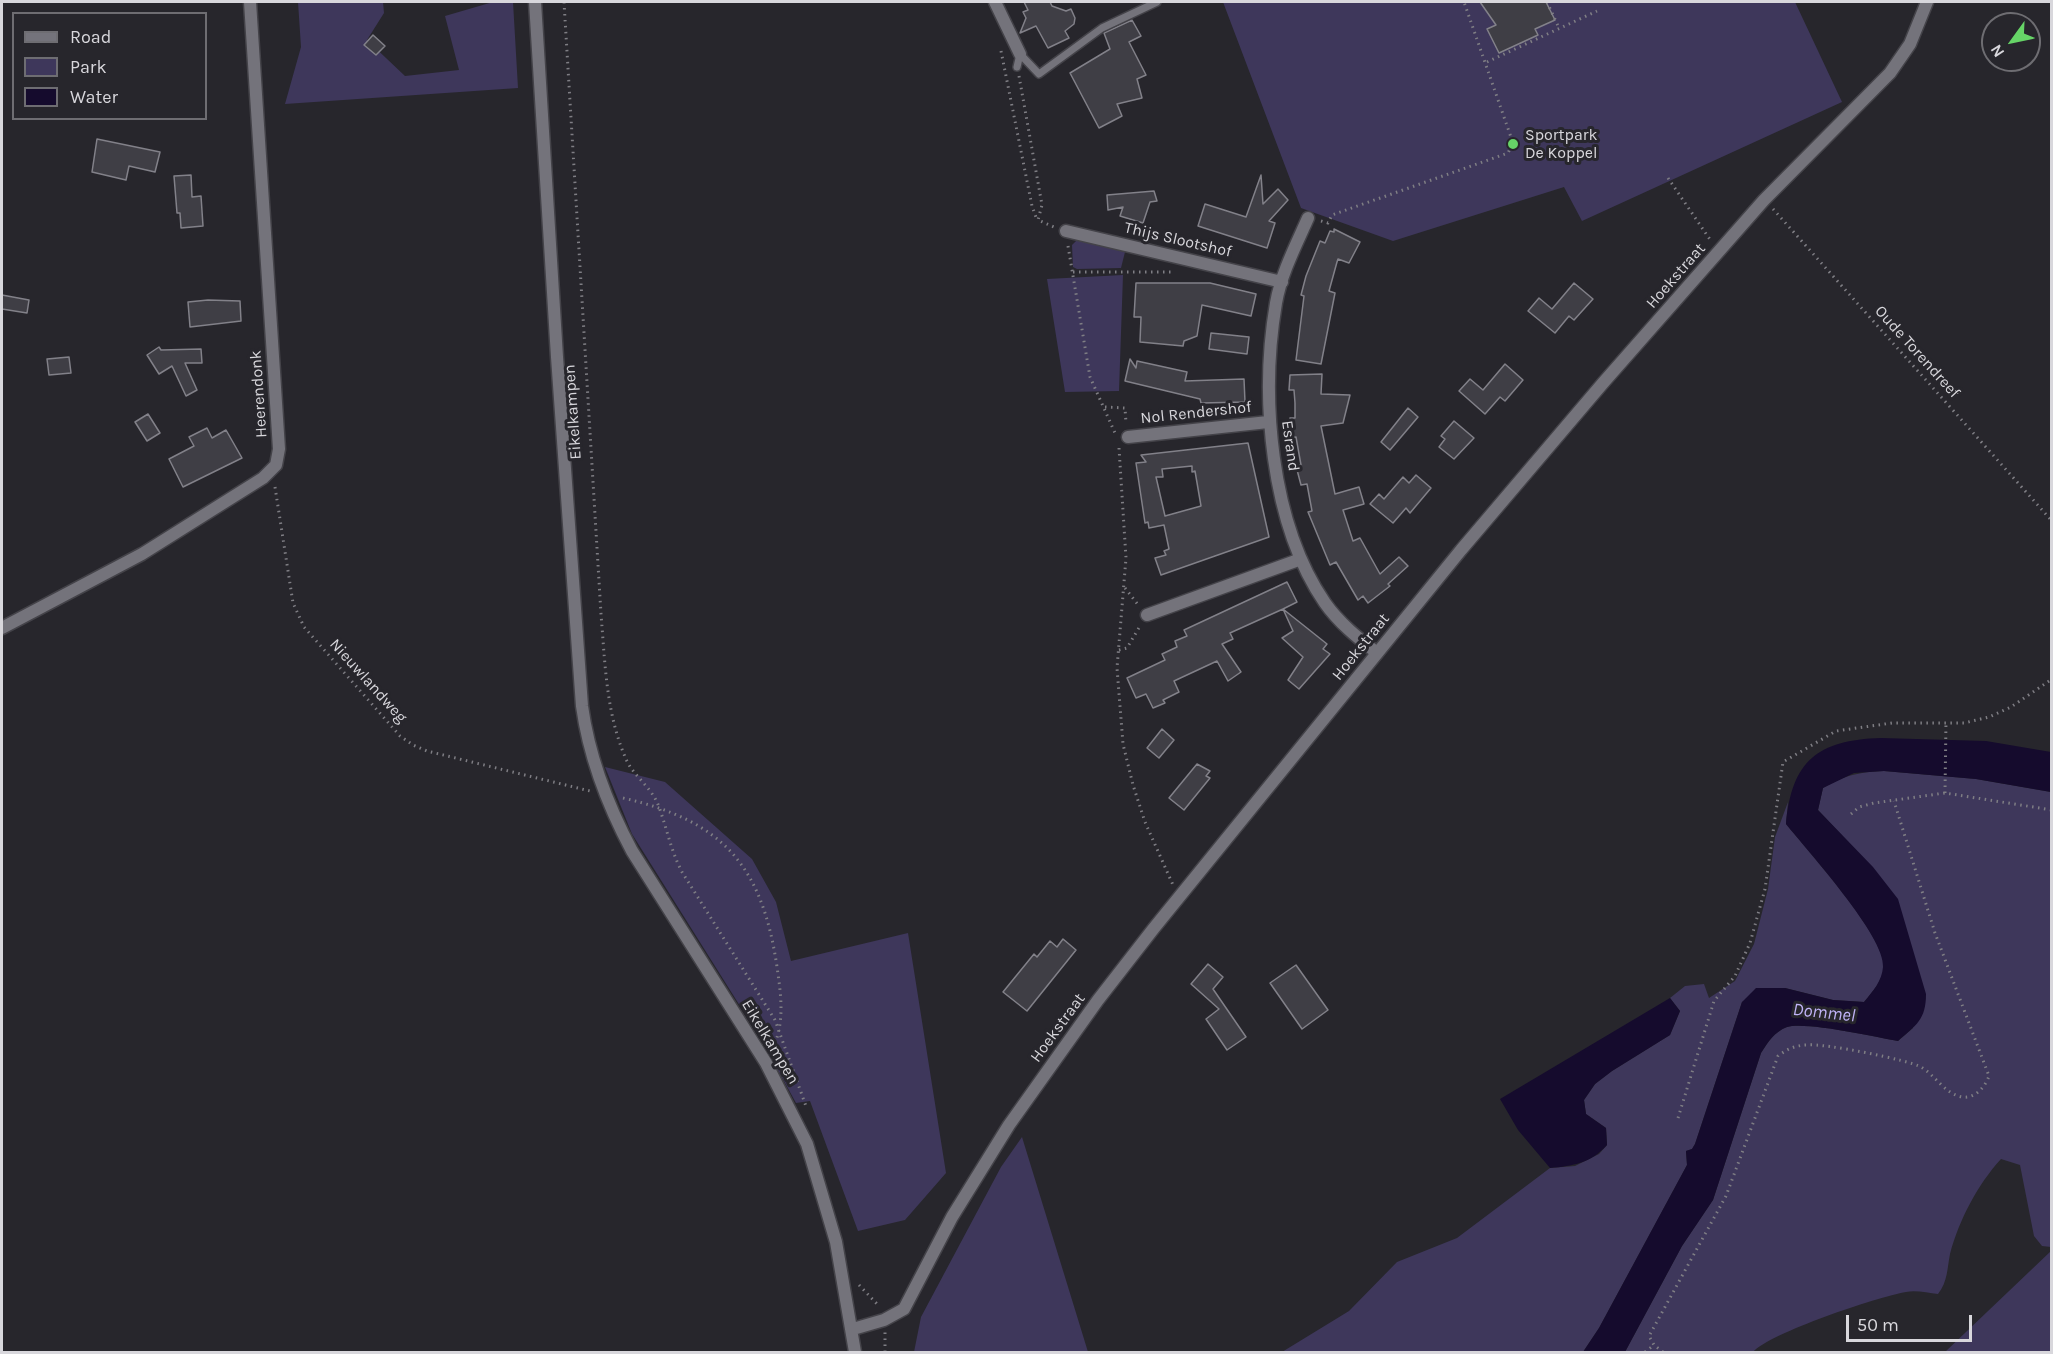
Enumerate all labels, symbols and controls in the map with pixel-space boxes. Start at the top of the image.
legend [12,12,207,120]
north arrow [1981,12,2041,72]
text: Road [70,26,111,48]
text: N [1986,41,2008,61]
text: Park [70,56,107,78]
text: Water [70,86,118,108]
place label: Sportpark De Koppel [1525,125,1598,163]
marker: Sportpark De Koppel [1506,137,1520,151]
street label: Thijs Slootshof [1122,218,1234,262]
street label: Hoekstraat [1642,239,1710,313]
street label: Oude Torendreef [1870,302,1964,402]
street label: Heerendonk [246,350,272,438]
street label: Eikelkampen [560,364,586,460]
street label: Nol Rendershof [1140,398,1252,428]
street label: Esrand [1277,419,1303,473]
street label: Hoekstraat [1328,610,1394,684]
street label: Nieuwlandweg [325,635,411,727]
street label: Hoekstraat [1027,990,1089,1066]
street label: Eikelkampen [737,996,803,1088]
water label: Dommel [1792,999,1856,1027]
scale bar [1849,1303,1975,1341]
text: 50 m [1857,1314,1899,1336]

